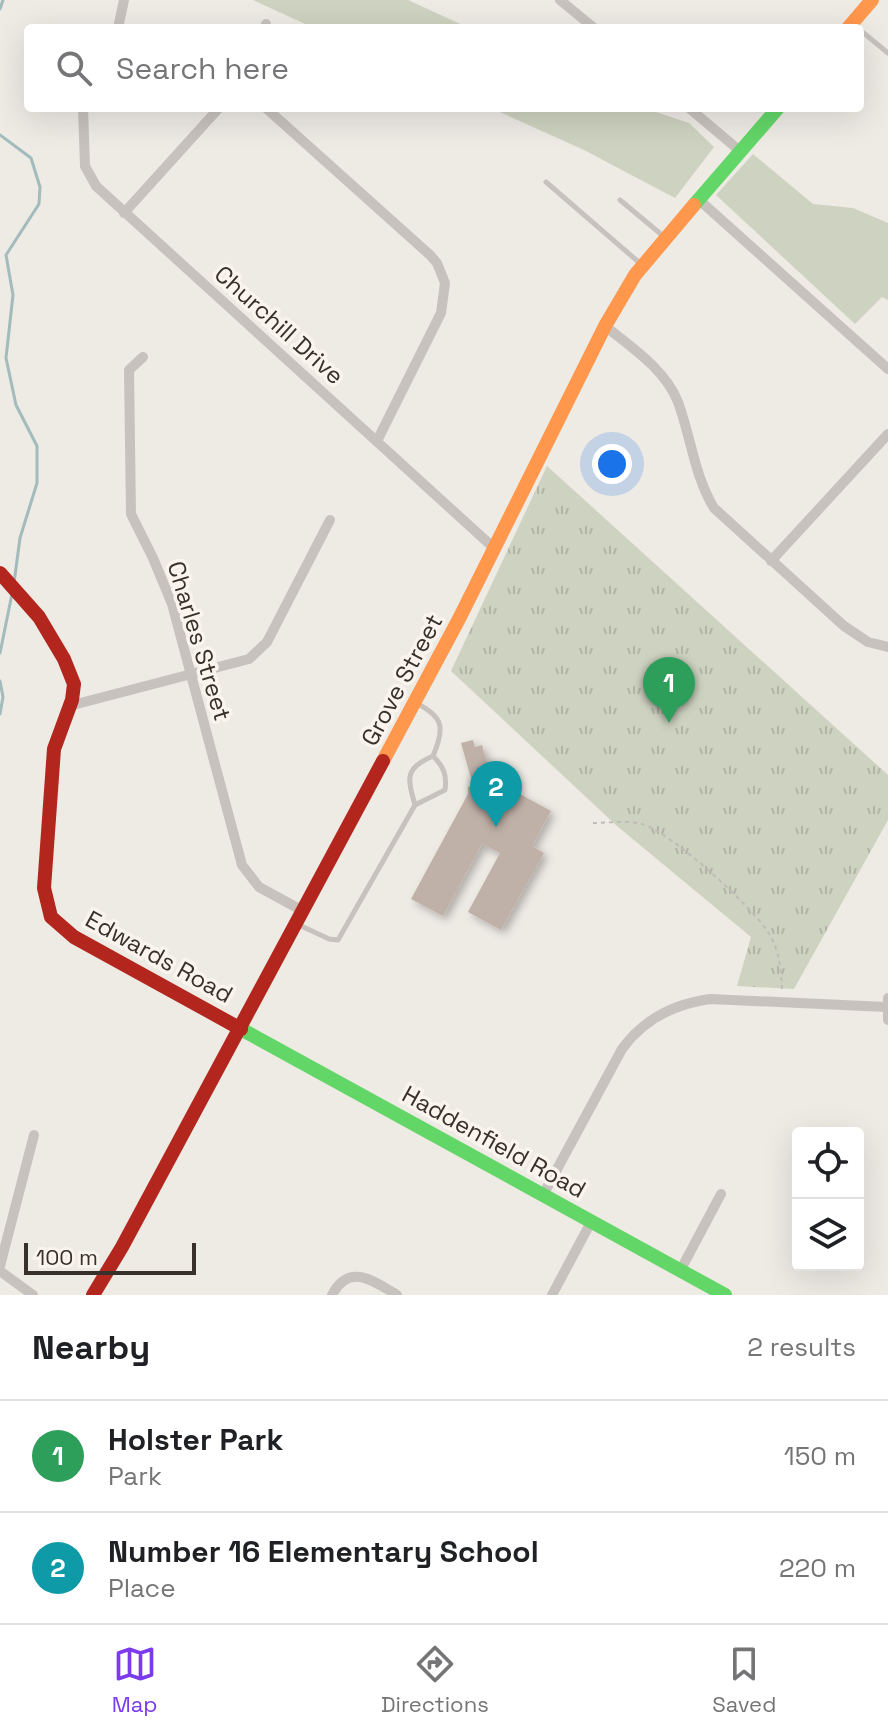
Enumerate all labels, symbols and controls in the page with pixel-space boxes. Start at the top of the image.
search box [24,24,864,112]
icon: search [52,46,96,90]
text: Search here [116,49,289,88]
street label: Churchill Drive [208,258,350,391]
your location [592,444,632,484]
street label: Charles Street [161,557,238,724]
street label: Grove Street [354,608,449,751]
pin: 1 [643,657,695,723]
pin: 2 [470,761,522,827]
street label: Edwards Road [80,903,238,1010]
street label: Haddenfield Road [397,1078,592,1205]
map controls [792,1127,864,1271]
button: locate [792,1127,864,1199]
button: layers [792,1199,864,1271]
scale bar [24,1239,196,1275]
text: 100 m [36,1243,98,1271]
text: Nearby [32,1326,150,1369]
text: 2 results [747,1330,856,1364]
text: Holster Park [108,1420,283,1459]
text: 1 [52,1439,64,1473]
text: 150 m [784,1439,856,1473]
text: Park [108,1459,162,1493]
text: Number 16 Elementary School [108,1532,539,1571]
text: 2 [50,1551,66,1585]
text: 220 m [779,1551,856,1585]
text: Place [108,1571,176,1605]
tab: Map [112,1642,158,1718]
tab: Directions [381,1642,489,1718]
tab: Saved [712,1642,776,1718]

